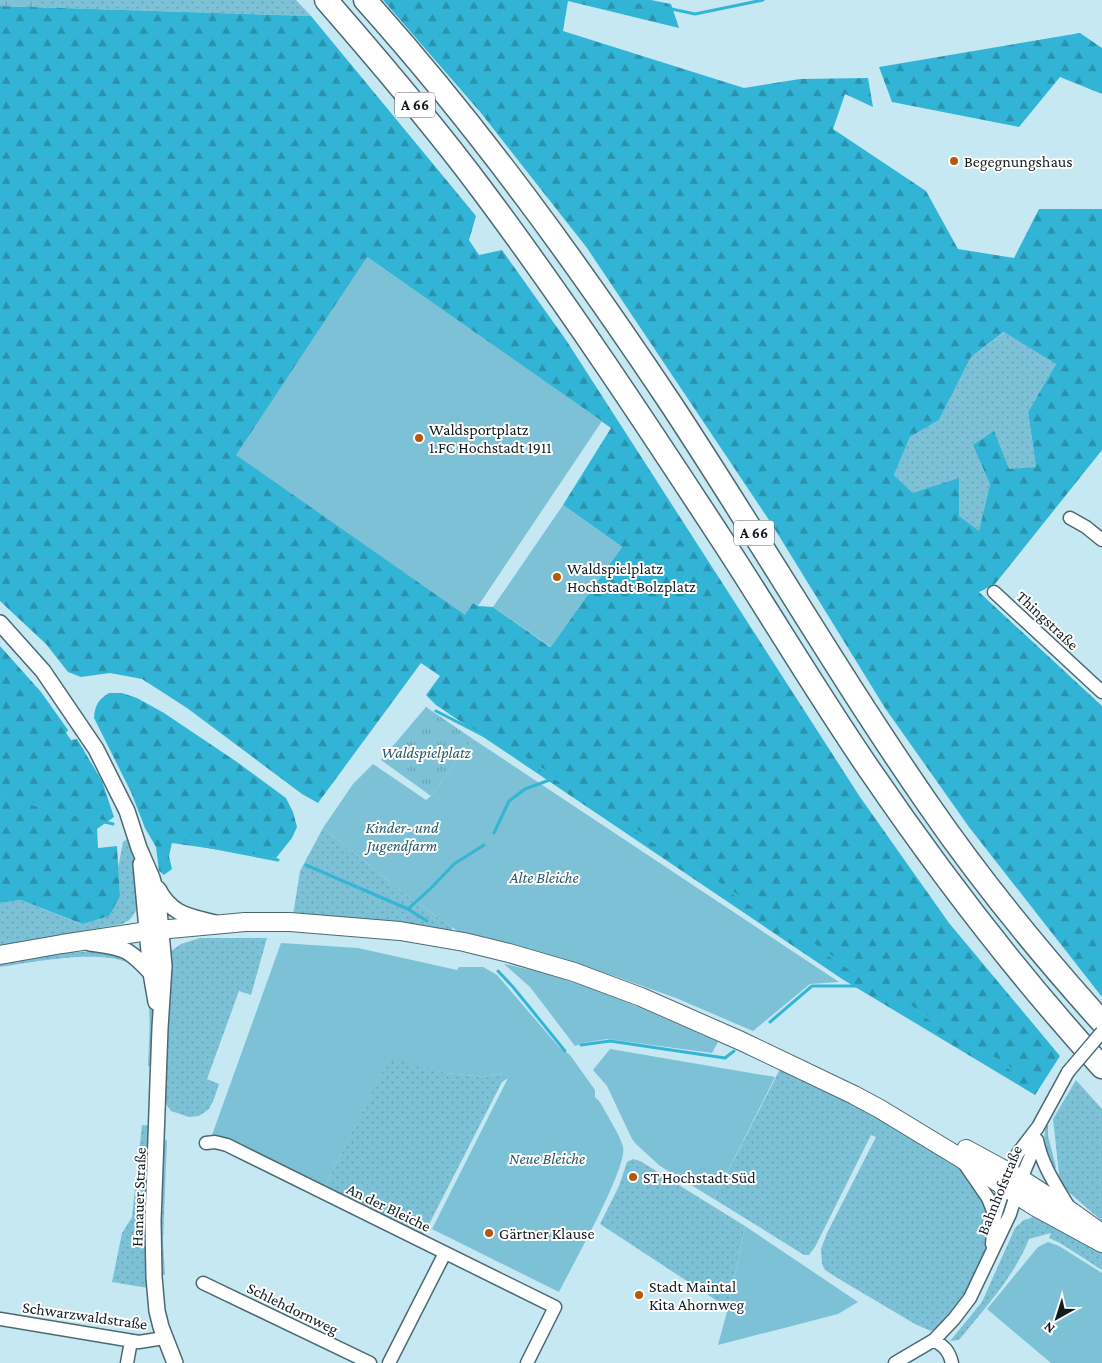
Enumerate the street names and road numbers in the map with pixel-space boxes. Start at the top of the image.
road number: A 66 [395,92,435,118]
road number: A 66 [734,520,774,546]
street label: Thingstraße [1013,588,1082,654]
street label: Bahnhofstraße [974,1143,1025,1237]
street label: Hanauer Straße [128,1147,149,1247]
street label: An der Bleiche [344,1180,433,1235]
street label: Schlehdornweg [244,1279,341,1339]
street label: Schwarzwaldstraße [21,1298,148,1333]

